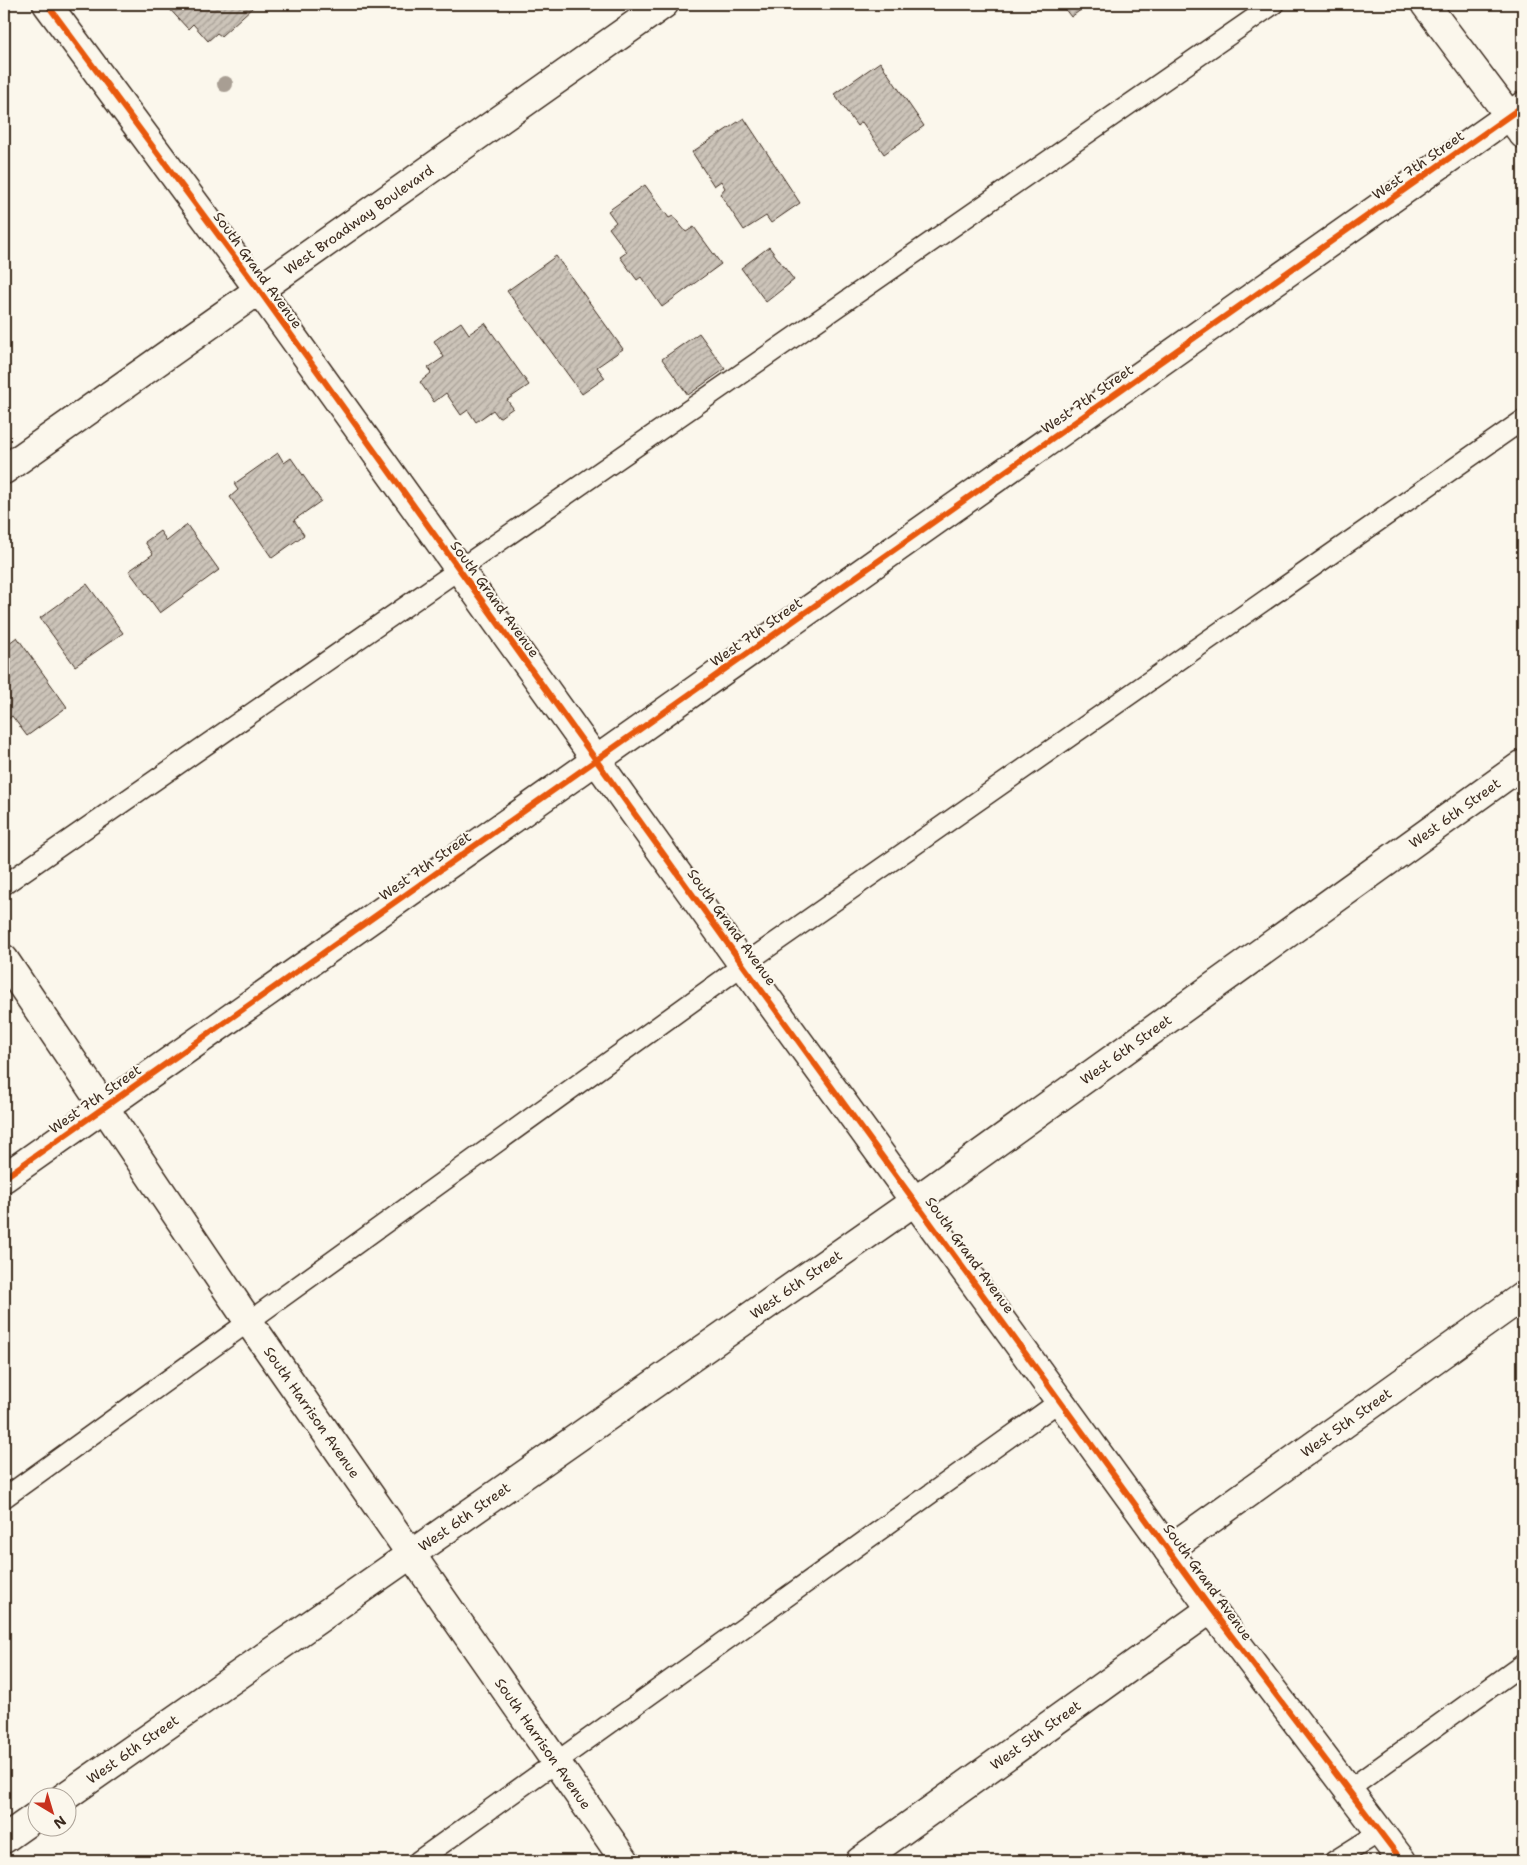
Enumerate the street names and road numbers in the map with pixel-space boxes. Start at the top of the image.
street label: West 7th Street [1368,127,1468,203]
street label: West Broadway Boulevard [280,161,437,279]
street label: South Grand Avenue [210,208,306,332]
street label: West 7th Street [1037,361,1137,437]
street label: South Grand Avenue [447,537,543,661]
street label: West 7th Street [706,594,806,670]
street label: West 6th Street [1405,774,1504,852]
street label: West 7th Street [375,828,475,904]
street label: South Grand Avenue [684,865,780,989]
street label: West 6th Street [1077,1011,1175,1088]
street label: West 7th Street [45,1061,145,1137]
street label: South Grand Avenue [922,1193,1018,1317]
street label: West 6th Street [746,1246,846,1323]
street label: South Harrison Avenue [260,1343,364,1482]
street label: West 5th Street [1297,1384,1395,1461]
street label: West 6th Street [415,1478,514,1555]
street label: South Grand Avenue [1160,1520,1256,1644]
street label: South Harrison Avenue [491,1674,595,1813]
street label: West 5th Street [987,1696,1084,1774]
street label: West 6th Street [83,1711,182,1788]

